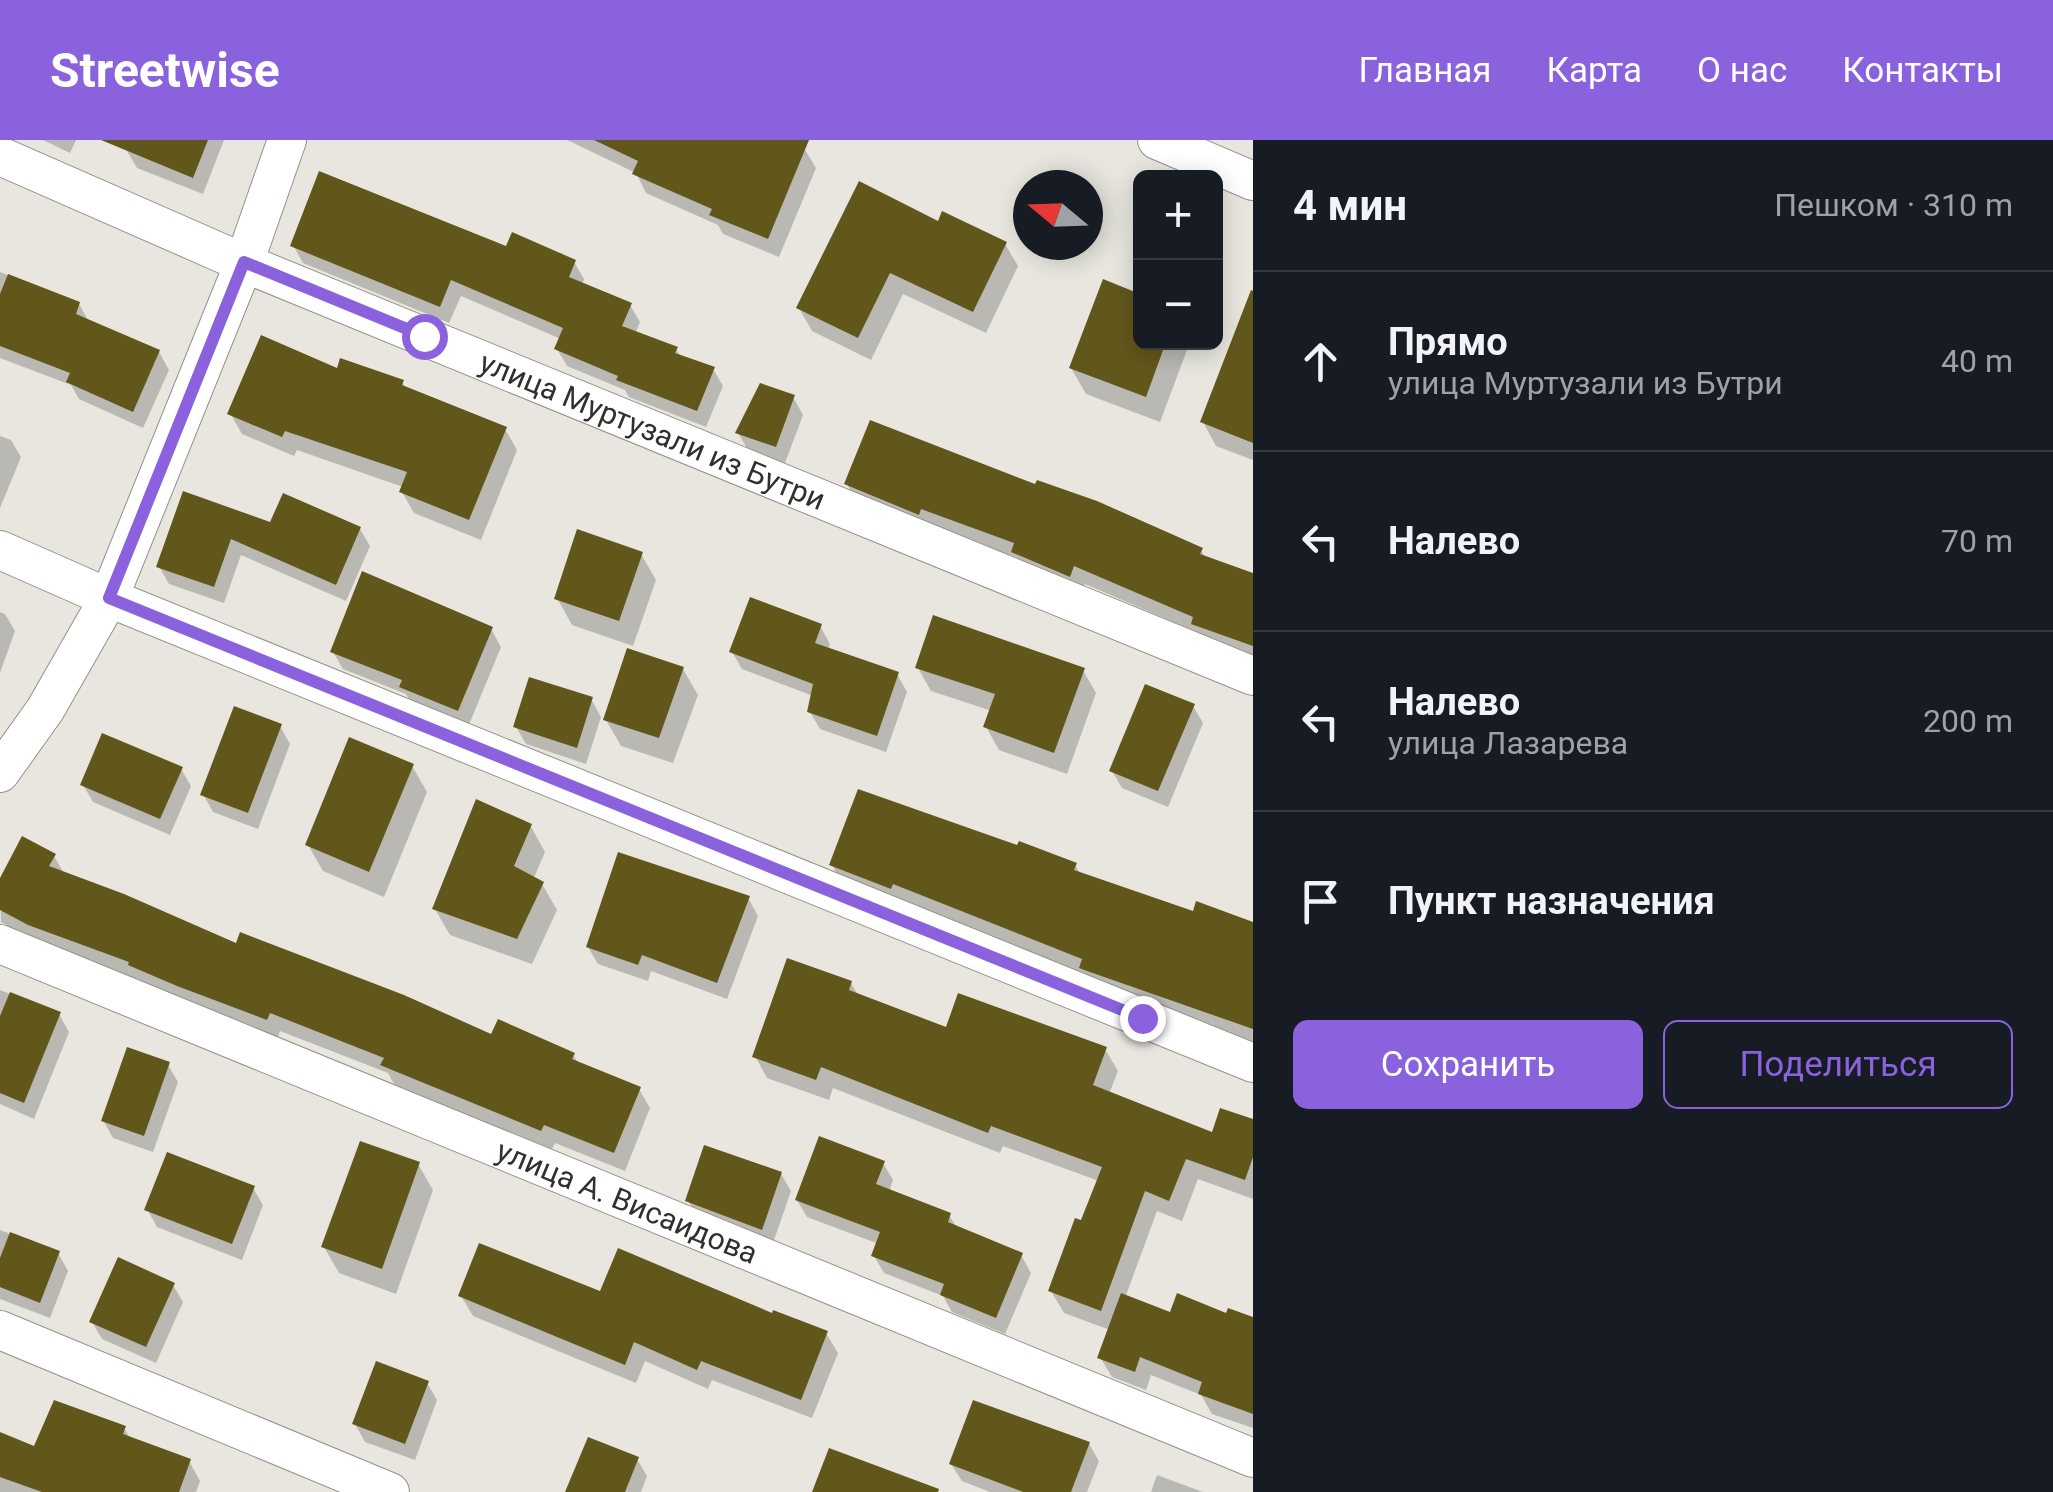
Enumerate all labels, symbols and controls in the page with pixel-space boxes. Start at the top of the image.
text: Streetwise [50,42,280,99]
text: Главная [1359,50,1492,91]
text: Карта [1547,50,1642,91]
text: О нас [1697,50,1787,91]
text: Контакты [1842,50,2003,91]
north arrow [1013,170,1103,260]
map controls [1133,170,1223,350]
button: + [1133,170,1223,260]
text: 4 мин [1293,181,1407,230]
text: Пешком · 310 m [1774,186,2013,224]
button: − [1133,260,1223,350]
route start [402,314,448,360]
text: Прямо [1388,320,1508,364]
icon: ahead [1293,334,1348,389]
text: 40 m [1941,342,2013,380]
street label: улица Муртузали из Бутри [475,344,831,517]
text: улица Муртузали из Бутри [1388,364,1783,402]
icon: left [1293,514,1348,569]
text: Налево [1388,519,1520,563]
text: 70 m [1941,522,2013,560]
text: Налево [1388,680,1520,724]
icon: left [1293,694,1348,749]
text: 200 m [1923,702,2013,740]
text: улица Лазарева [1388,724,1628,762]
icon: arrive [1293,874,1348,929]
text: Пункт назначения [1388,879,1715,923]
route end [1120,996,1166,1042]
button: Сохранить [1293,1020,1643,1109]
button: Поделиться [1663,1020,2013,1109]
street label: улица А. Висаидова [492,1132,763,1270]

